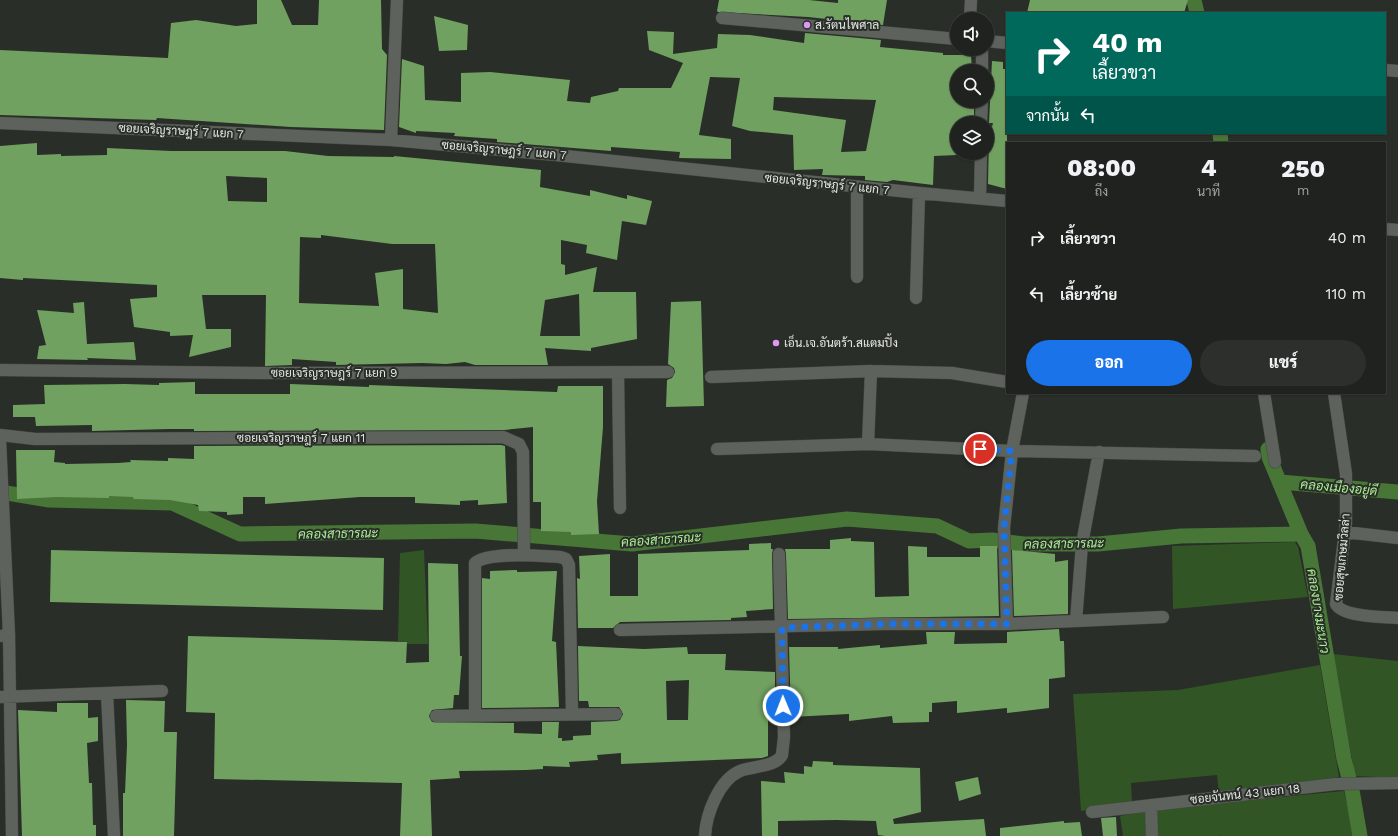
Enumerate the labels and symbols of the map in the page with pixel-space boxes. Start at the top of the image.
place label: ส.รัตนไพศาล [815,17,879,32]
marker: ส.รัตนไพศาล [802,20,812,30]
street label: ซอยเจริญราษฎร์ 7 แยก 7 [118,120,244,142]
street label: ซอยเจริญราษฎร์ 7 แยก 7 [441,137,567,163]
street label: ซอยเจริญราษฎร์ 7 แยก 7 [764,169,891,199]
place label: เอ็น.เจ.อันตร้า.สแตมปิ้ง [784,333,898,350]
marker: เอ็น.เจ.อันตร้า.สแตมปิ้ง [771,338,781,348]
street label: ซอยเจริญราษฎร์ 7 แยก 9 [271,365,397,381]
street label: ซอยเจริญราษฎร์ 7 แยก 11 [237,430,365,446]
pin [963,432,997,466]
water label: คลองเมืองอยู่ดี [1300,475,1379,500]
street label: ซอยสุขเกษมวิลล่า [1331,513,1355,601]
water label: คลองสาธารณะ [298,525,378,542]
water label: คลองสาธารณะ [621,529,702,550]
water label: คลองสาธารณะ [1024,535,1104,552]
water label: คลองบางมะนาว [1304,568,1333,655]
position arrow [762,685,804,727]
street label: ซอยจันทน์ 43 แยก 18 [1189,780,1301,807]

